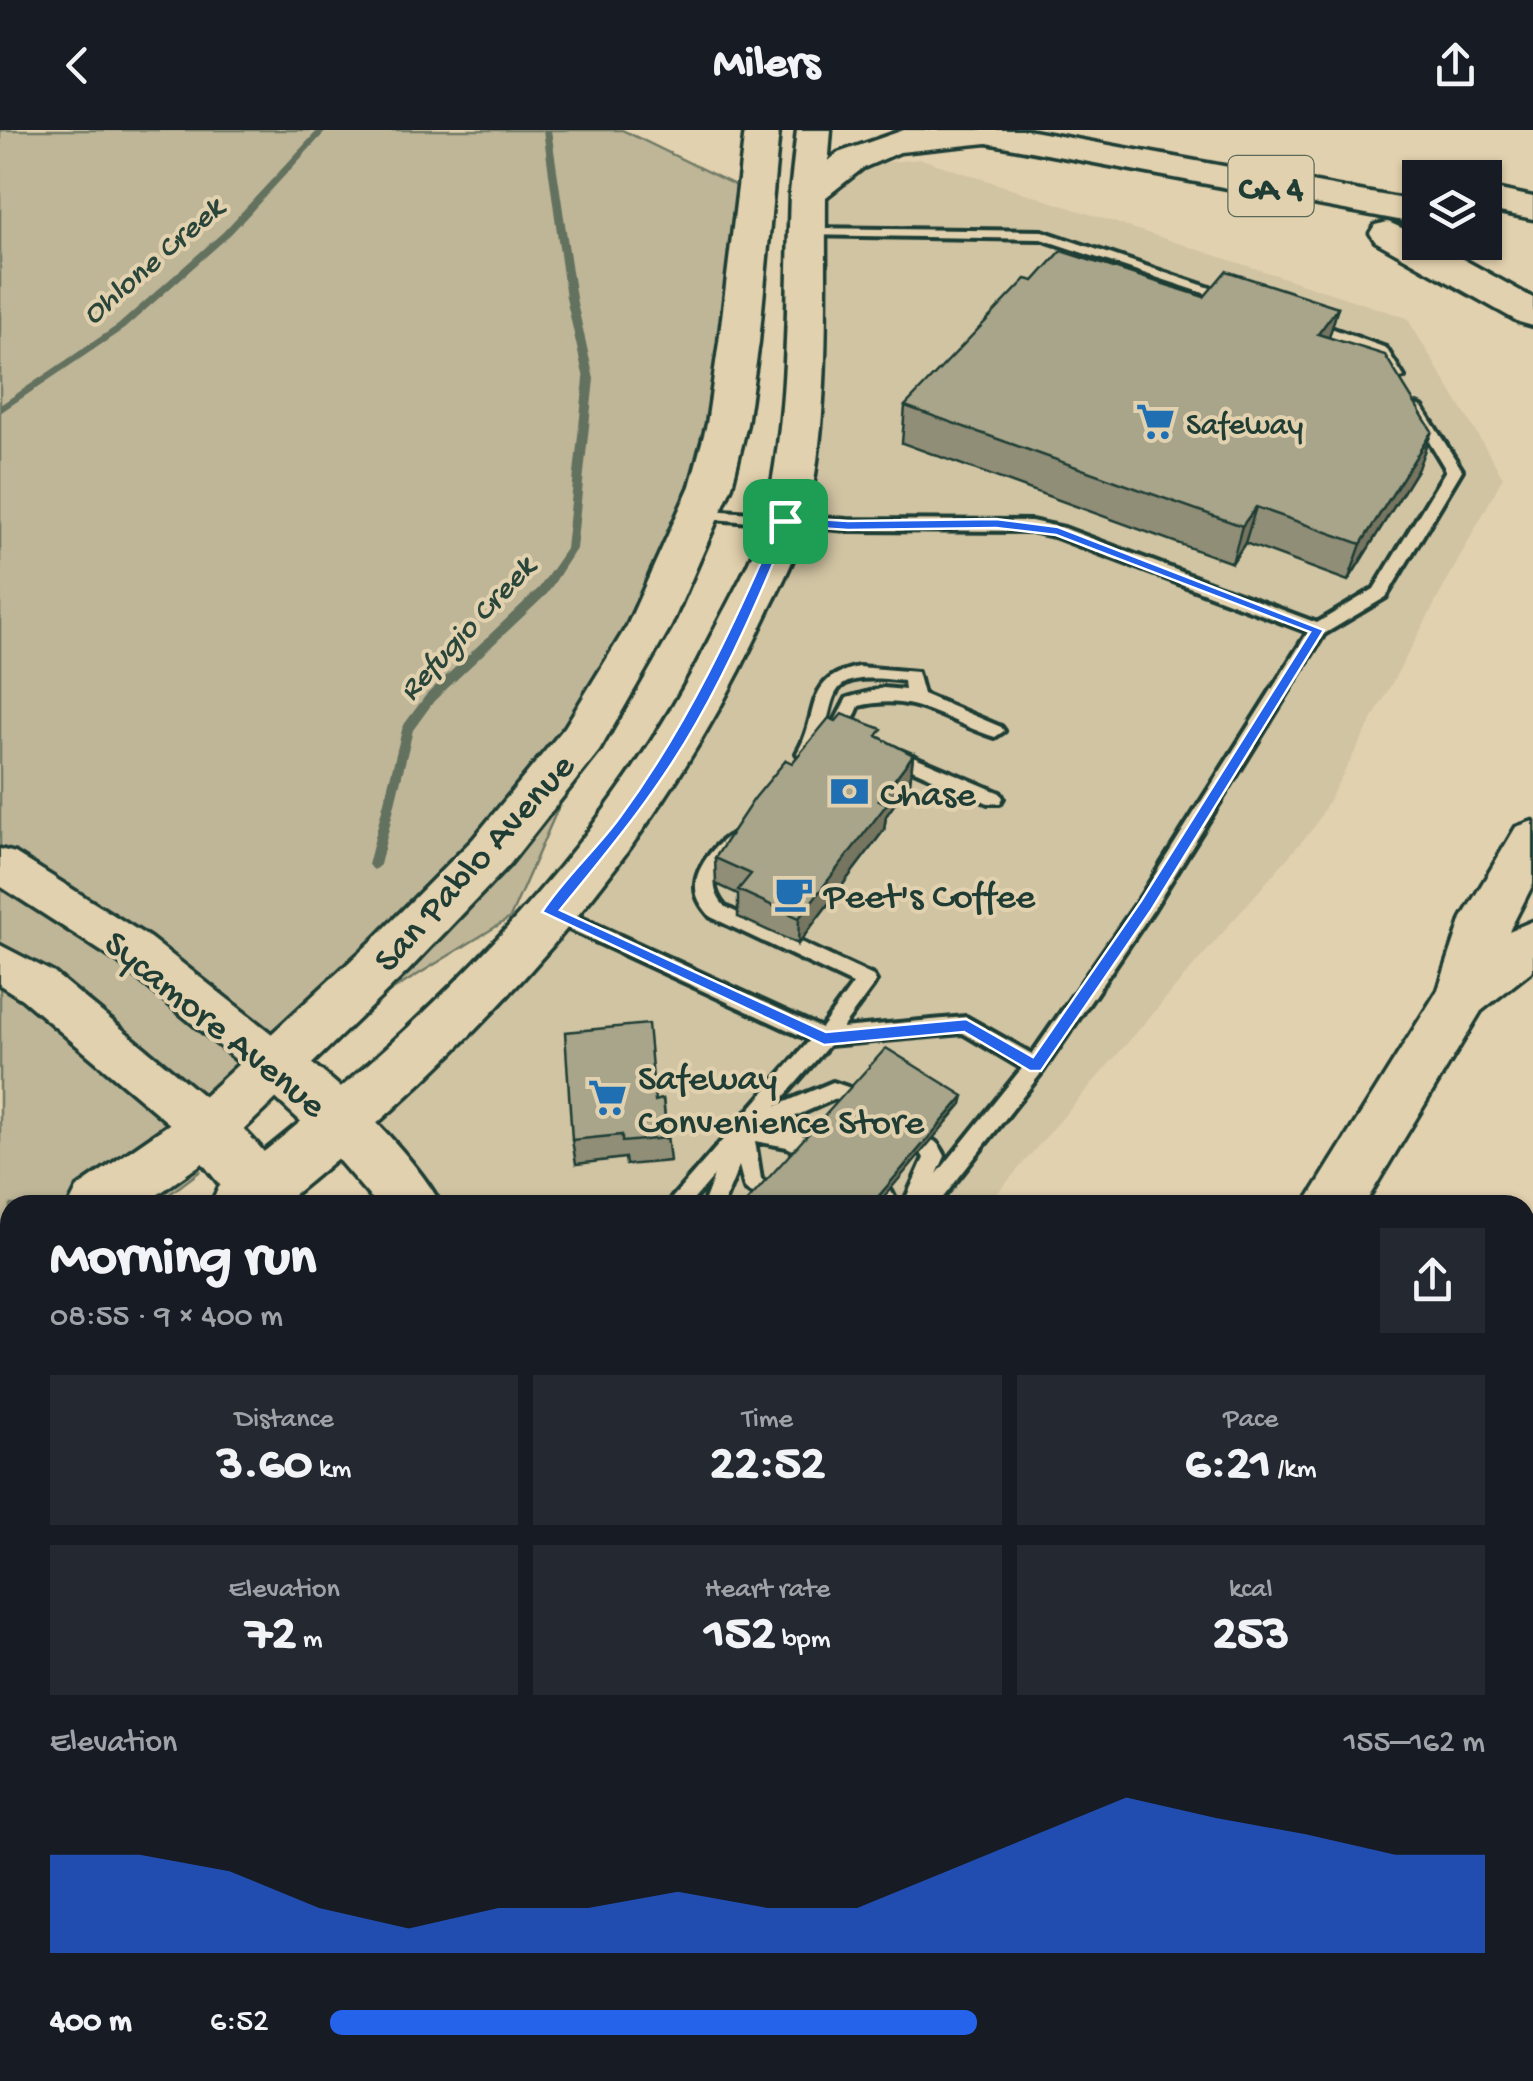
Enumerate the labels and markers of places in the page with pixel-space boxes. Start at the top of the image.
supermarket icon: Safeway [1135,401,1177,443]
place label: Safeway [1186,408,1303,446]
pin [743,479,828,564]
bank icon: Chase [829,770,871,812]
place label: Chase [880,775,976,819]
cafe icon: Peet's Coffee [773,872,815,914]
place label: Peet's Coffee [823,877,1036,921]
place label: Safeway Convenience Store [638,1059,925,1147]
supermarket icon: Safeway Convenience Store [587,1076,629,1118]

